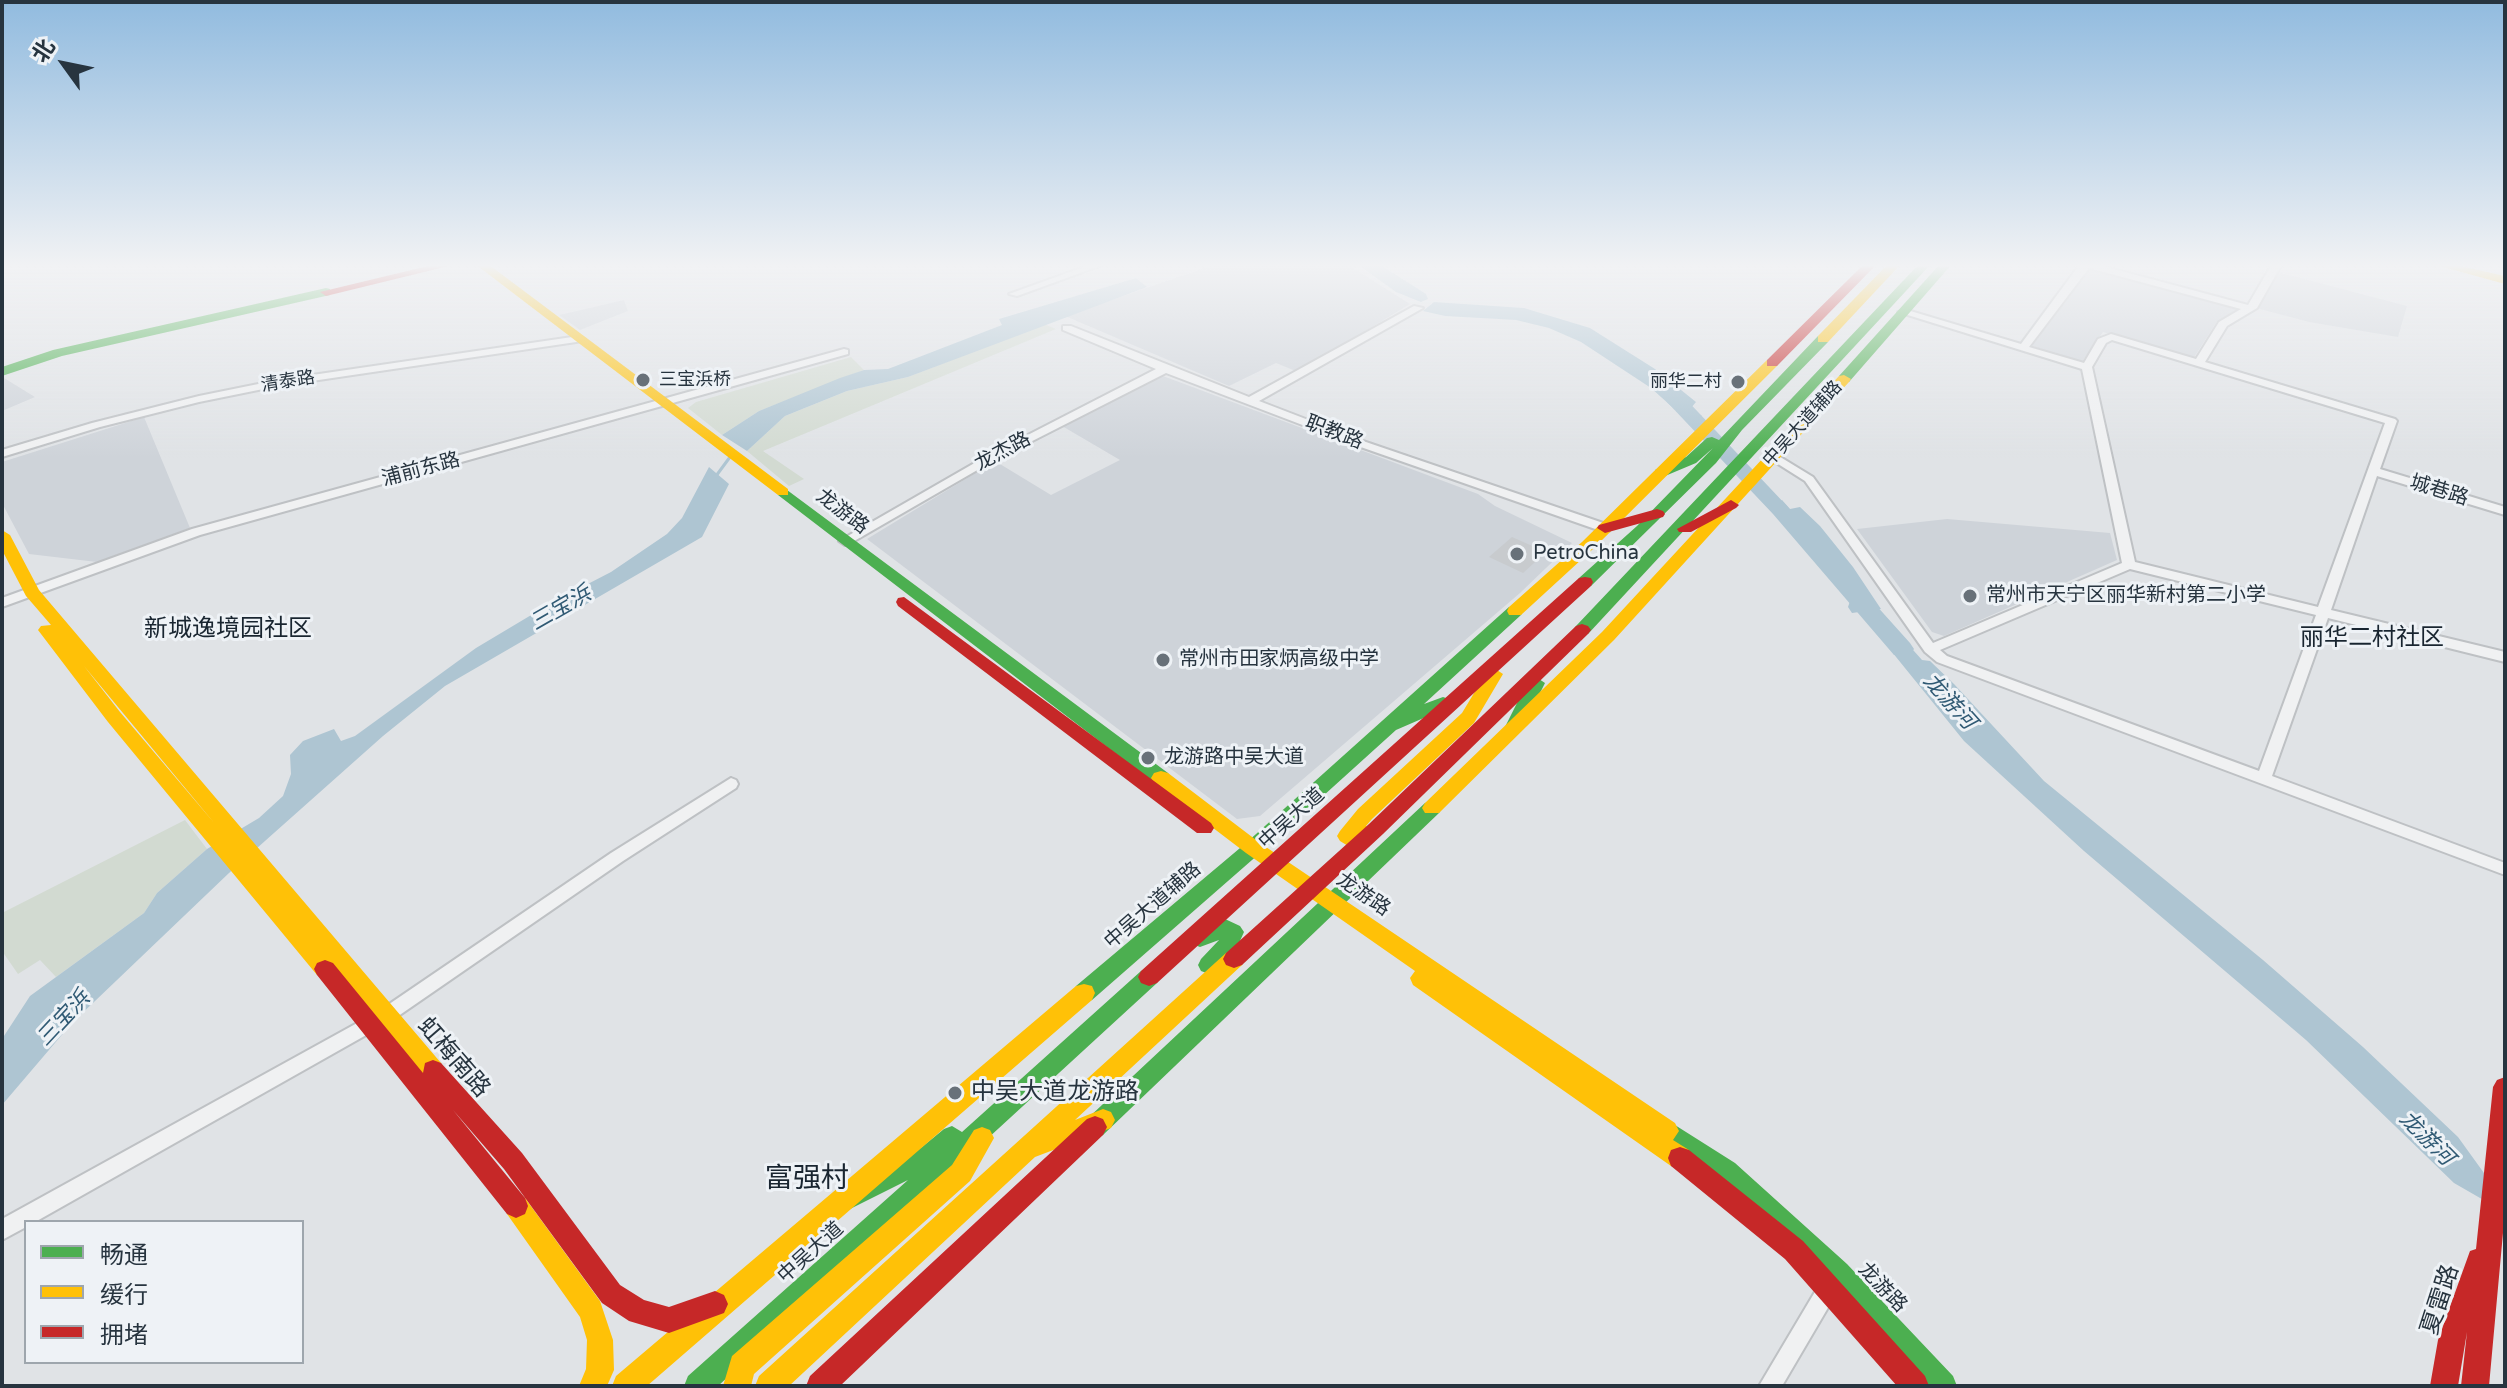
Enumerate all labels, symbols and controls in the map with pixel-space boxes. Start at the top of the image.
north arrow [24,24,104,104]
text: 北 [27,35,61,67]
street label: 清泰路 [260,367,316,397]
place label: 三宝浜桥 [659,369,731,391]
marker: 三宝浜桥 [634,371,652,389]
place label: 丽华二村 [1650,371,1722,393]
marker: 丽华二村 [1729,373,1747,391]
street label: 中吴大道辅路 [1759,377,1847,471]
street label: 职教路 [1302,411,1366,455]
street label: 龙杰路 [971,427,1035,477]
street label: 浦前东路 [379,448,463,492]
street label: 城巷路 [2407,471,2471,511]
street label: 龙游路 [811,484,873,540]
place label: PetroChina [1533,542,1639,566]
marker: PetroChina [1508,545,1526,563]
water label: 三宝浜 [526,581,596,637]
place label: 常州市天宁区丽华新村第二小学 [1986,584,2266,608]
marker: 常州市天宁区丽华新村第二小学 [1961,587,1979,605]
district label: 新城逸境园社区 [144,616,312,644]
district label: 丽华二村社区 [2300,625,2444,653]
place label: 常州市田家炳高级中学 [1179,648,1379,672]
marker: 常州市田家炳高级中学 [1154,651,1172,669]
water label: 龙游河 [1917,669,1981,735]
place label: 龙游路中吴大道 [1164,746,1304,770]
marker: 龙游路中吴大道 [1139,749,1157,767]
street label: 中吴大道 [1254,783,1330,855]
street label: 中吴大道辅路 [1100,858,1206,954]
street label: 龙游路 [1331,868,1395,922]
water label: 三宝浜 [32,986,96,1052]
street label: 虹梅南路 [411,1012,495,1104]
place label: 中吴大道龙游路 [971,1079,1139,1107]
marker: 中吴大道龙游路 [946,1084,964,1102]
water label: 龙游河 [2393,1106,2459,1172]
district label: 富强村 [765,1163,849,1197]
street label: 中吴大道 [773,1217,849,1289]
legend [24,1220,304,1364]
text: 畅通 [100,1241,148,1270]
street label: 龙游路 [1853,1258,1911,1318]
street label: 夏雷路 [2416,1261,2466,1339]
text: 缓行 [100,1281,148,1310]
text: 拥堵 [100,1321,148,1350]

